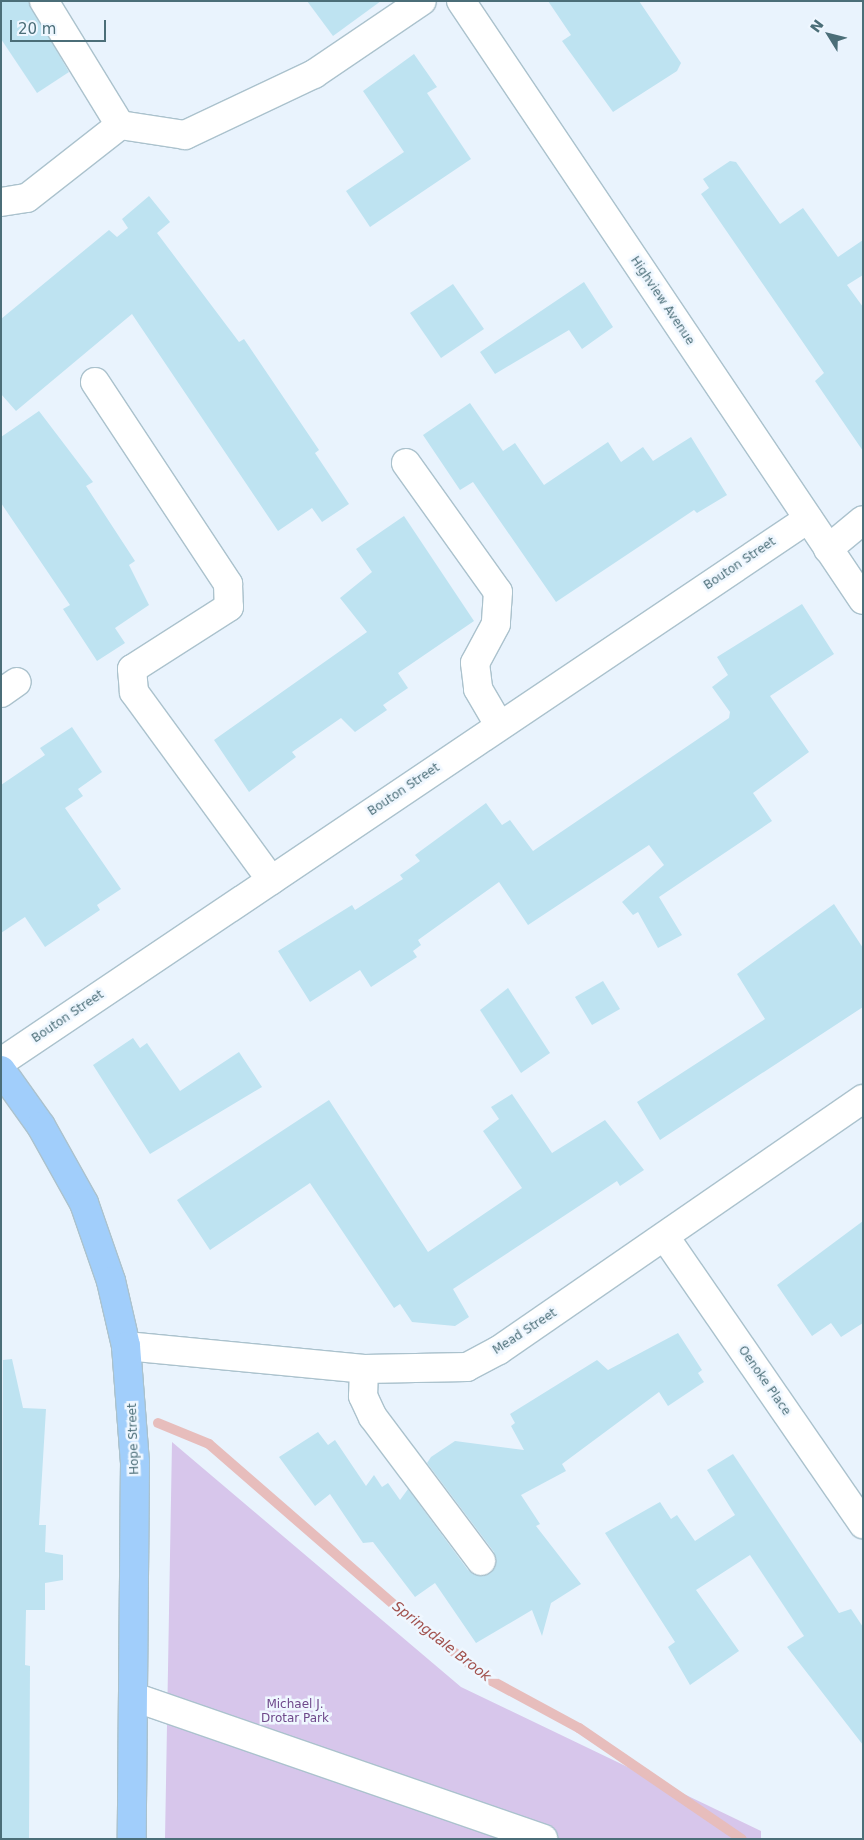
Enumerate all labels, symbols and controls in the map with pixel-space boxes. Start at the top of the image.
scale bar [12,10,109,42]
north arrow [804,10,854,60]
text: N [807,17,827,36]
text: 20 m [18,20,56,38]
street label: Highview Avenue [627,254,697,348]
street label: Bouton Street [702,535,778,593]
street label: Bouton Street [366,761,442,819]
street label: Bouton Street [30,988,106,1046]
street label: Mead Street [490,1306,560,1358]
street label: Oenoke Place [735,1344,793,1418]
street label: Hope Street [126,1403,142,1475]
water label: Springdale Brook [389,1597,495,1685]
park label: Michael J. Drotar Park [261,1698,329,1726]

